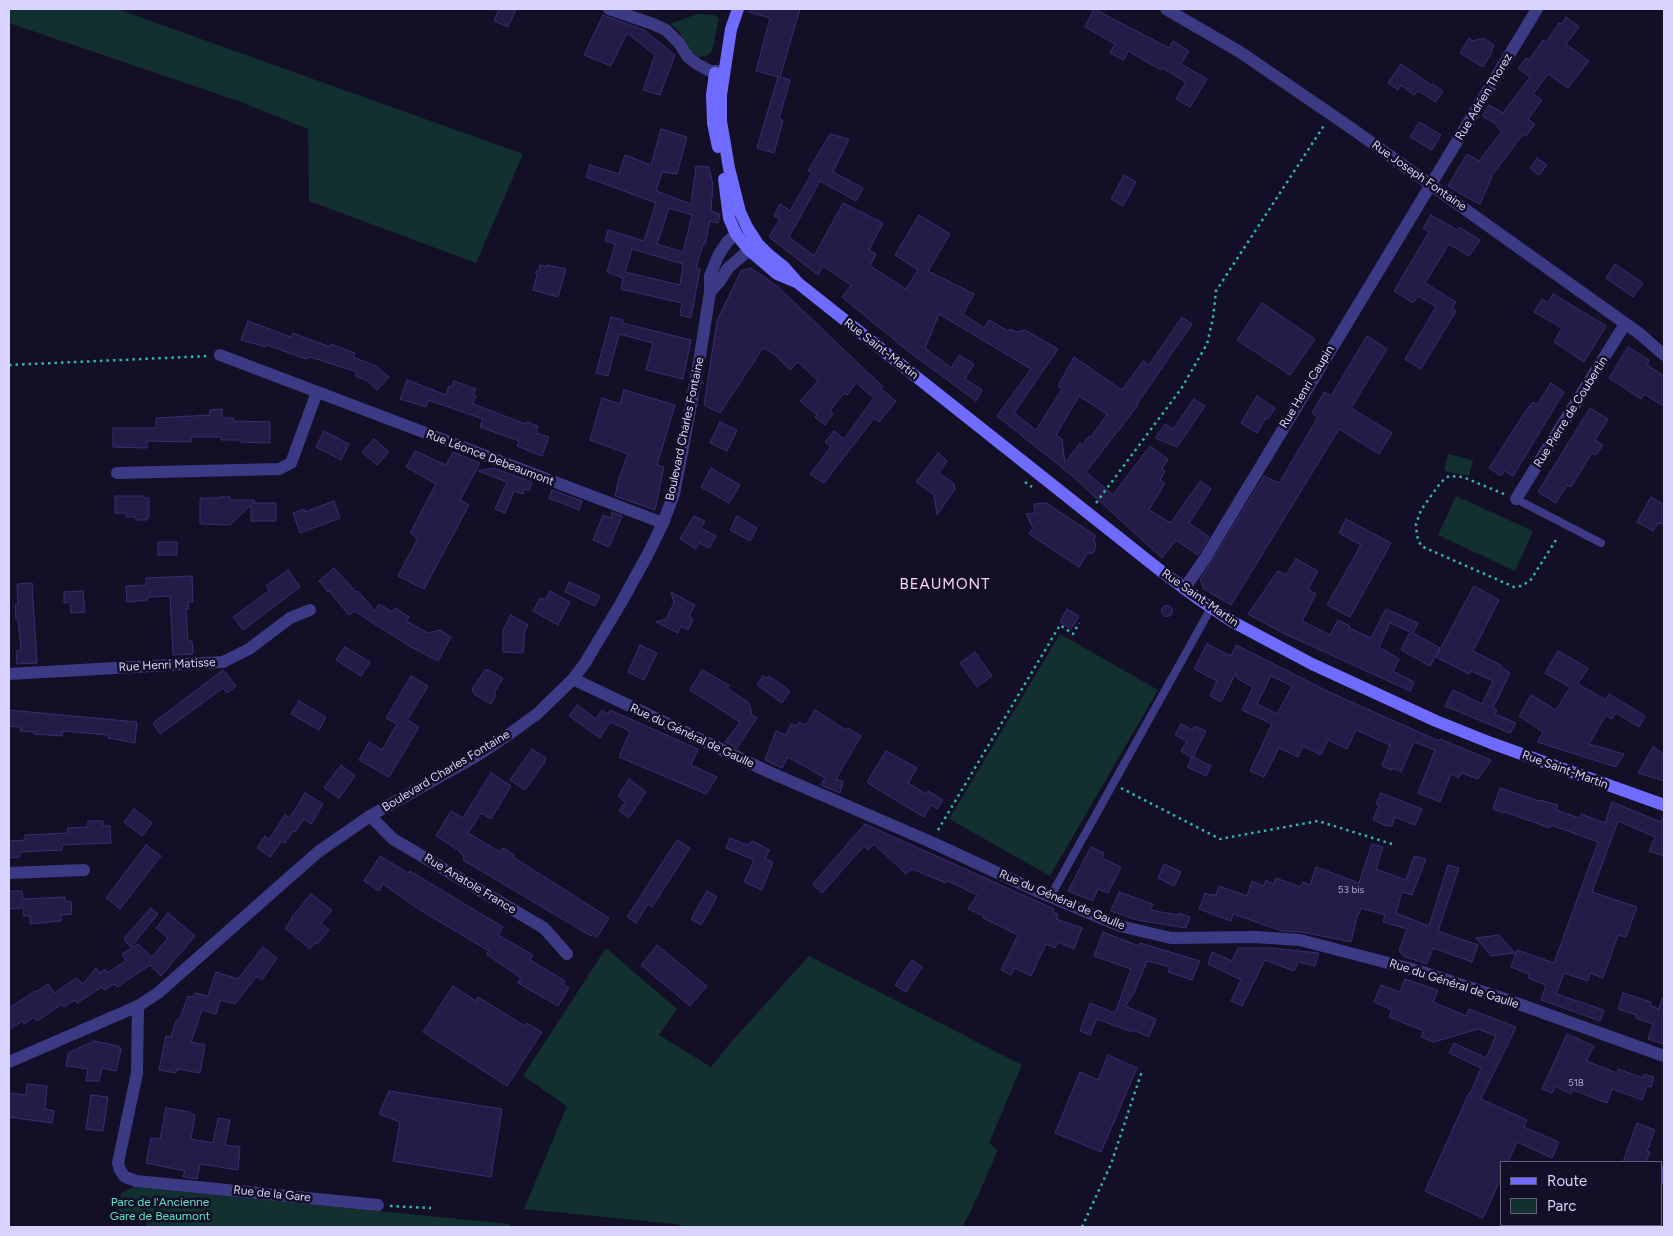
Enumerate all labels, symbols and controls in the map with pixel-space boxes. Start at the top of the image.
street label: Rue Adrien Thorez [1452,51,1516,143]
street label: Rue Joseph Fontaine [1369,138,1469,214]
street label: Rue Saint-Martin [841,315,921,383]
street label: Rue Henri Caupin [1277,343,1337,431]
street label: Rue Pierre de Coubertin [1531,354,1611,470]
street label: Boulevard Charles Fontaine [663,356,707,502]
street label: Rue Léonce Debeaumont [424,427,556,489]
street label: Rue Saint-Martin [1159,566,1241,630]
district label: BEAUMONT [898,576,992,594]
street label: Rue Henri Matisse [118,655,216,675]
street label: Rue du Général de Gaulle [628,701,756,771]
street label: Boulevard Charles Fontaine [380,727,512,815]
street label: Rue Saint-Martin [1520,748,1610,792]
street label: Rue Anatole France [421,851,519,917]
street label: Rue du Général de Gaulle [997,867,1127,933]
house number: 53 bis [1338,884,1364,896]
street label: Rue du Général de Gaulle [1387,956,1521,1012]
house number: 518 [1568,1077,1584,1089]
legend [1500,1161,1663,1226]
text: Route [1547,1172,1587,1190]
street label: Rue de la Gare [233,1183,311,1205]
park label: Parc de l'Ancienne Gare de Beaumont [110,1195,210,1223]
text: Parc [1547,1197,1576,1215]

